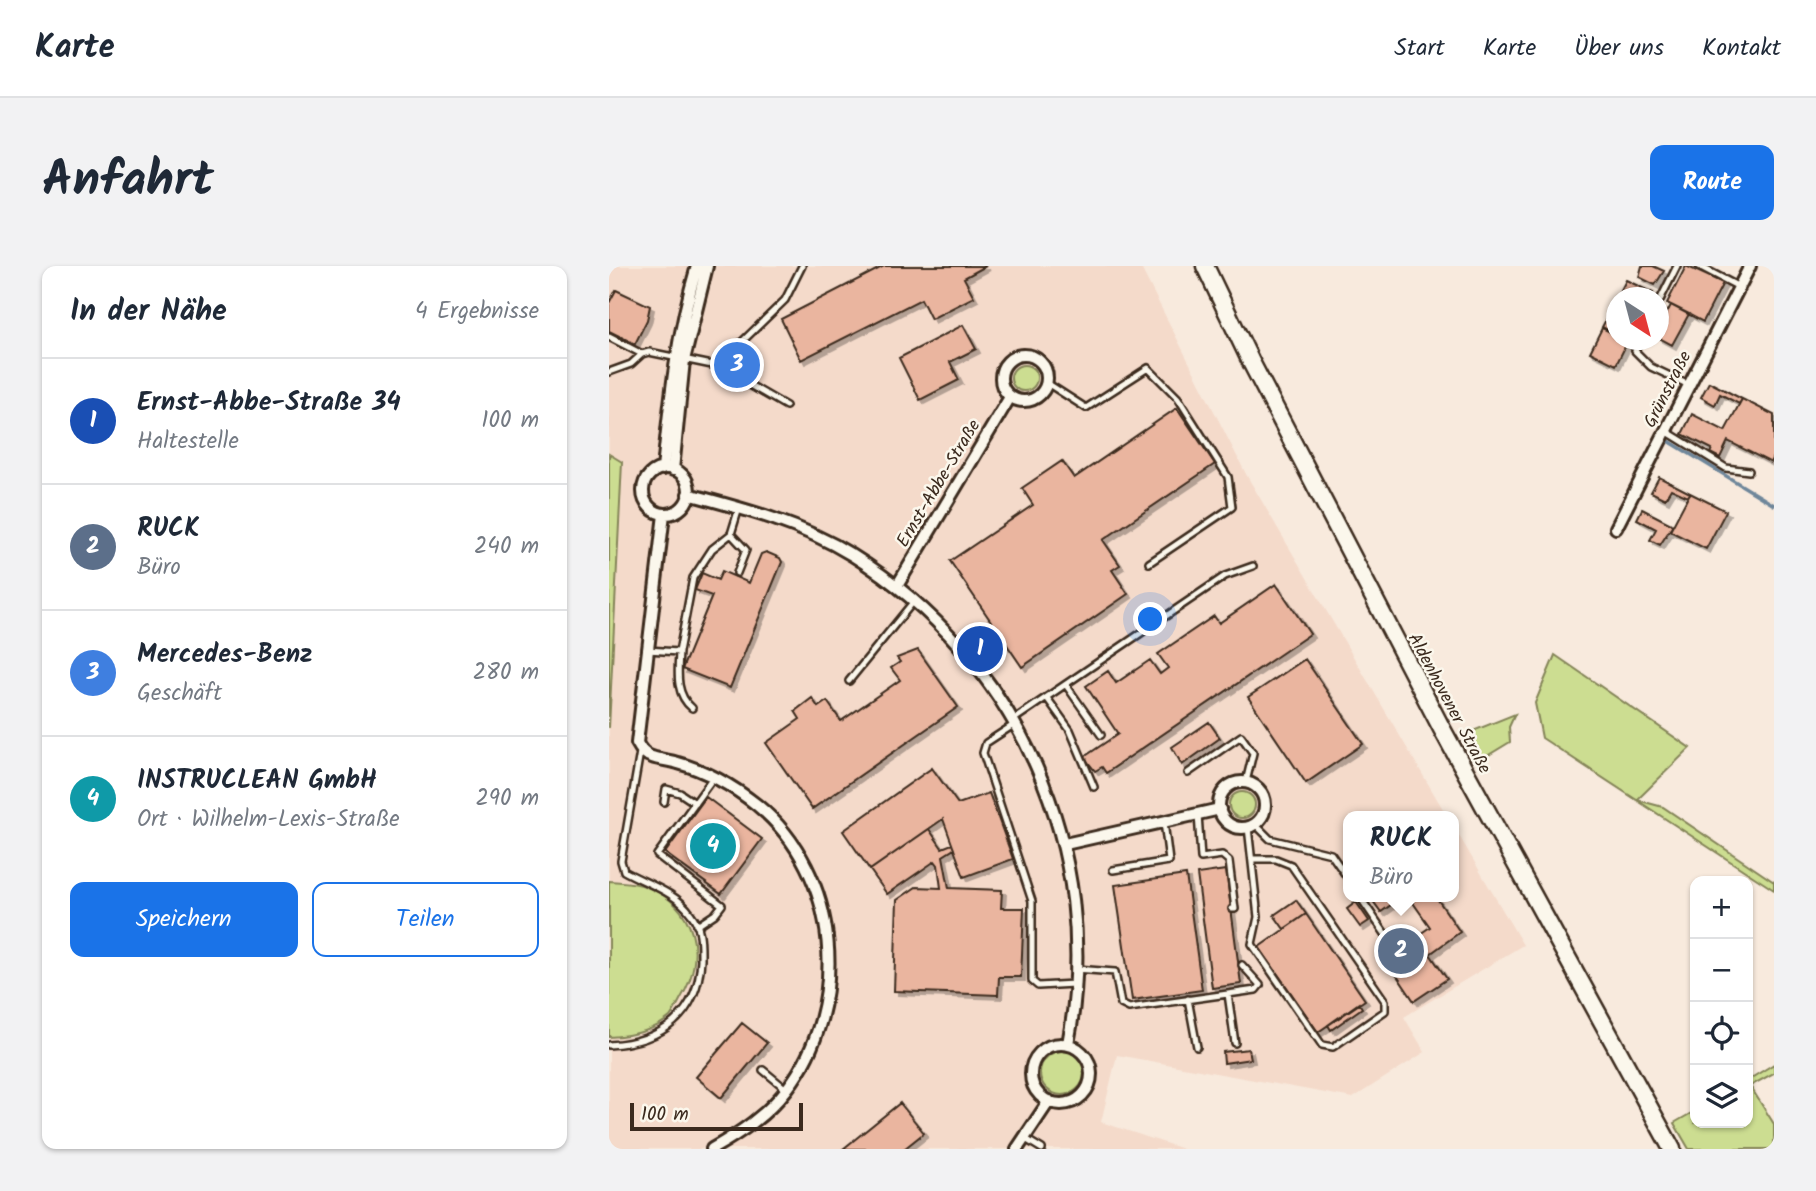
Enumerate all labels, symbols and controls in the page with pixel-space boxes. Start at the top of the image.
text: Karte [35,22,115,75]
text: Start [1394,29,1445,68]
text: Karte [1483,29,1536,68]
text: Über uns [1574,29,1664,68]
text: Kontakt [1702,29,1781,68]
text: Anfahrt [42,143,214,221]
button: Route [1650,145,1774,220]
north arrow [1606,287,1669,350]
text: In der Nähe [70,288,227,336]
text: 4 Ergebnisse [415,294,539,330]
pin: 3 [714,339,760,391]
street label: Grünstraße [1637,346,1700,433]
text: Ernst-Abbe-Straße 34 [137,382,401,424]
text: 1 [90,403,96,439]
text: 100 m [481,403,539,439]
street label: Ernst-Abbe-Straße [890,414,989,553]
text: Haltestelle [137,424,239,460]
text: RUCK [137,508,200,550]
text: 2 [86,529,100,565]
text: 240 m [474,529,539,565]
text: Büro [137,550,181,586]
your location [1133,602,1167,636]
pin: 1 [957,623,1003,675]
street label: Aldenhovener Straße [1399,628,1498,779]
text: Mercedes-Benz [137,634,313,676]
text: 3 [87,655,99,691]
text: 280 m [473,655,539,691]
text: Geschäft [137,676,222,712]
text: INSTRUCLEAN GmbH [137,760,377,802]
text: 4 [87,781,99,817]
text: 290 m [475,781,539,817]
text: Ort · Wilhelm-Lexis-Straße [137,802,400,838]
popup [1343,811,1459,902]
text: RUCK [1370,818,1432,860]
pin: 4 [690,820,736,872]
text: Büro [1370,860,1413,896]
map controls [1690,876,1753,1128]
button: + [1690,876,1753,939]
button: Speichern [70,882,298,957]
button: Teilen [312,882,539,957]
pin: 2 [1378,925,1424,977]
button: − [1690,939,1753,1002]
button: locate [1690,1002,1753,1065]
button: layers [1690,1065,1753,1128]
scale bar [630,1100,803,1132]
text: 100 m [641,1100,689,1130]

